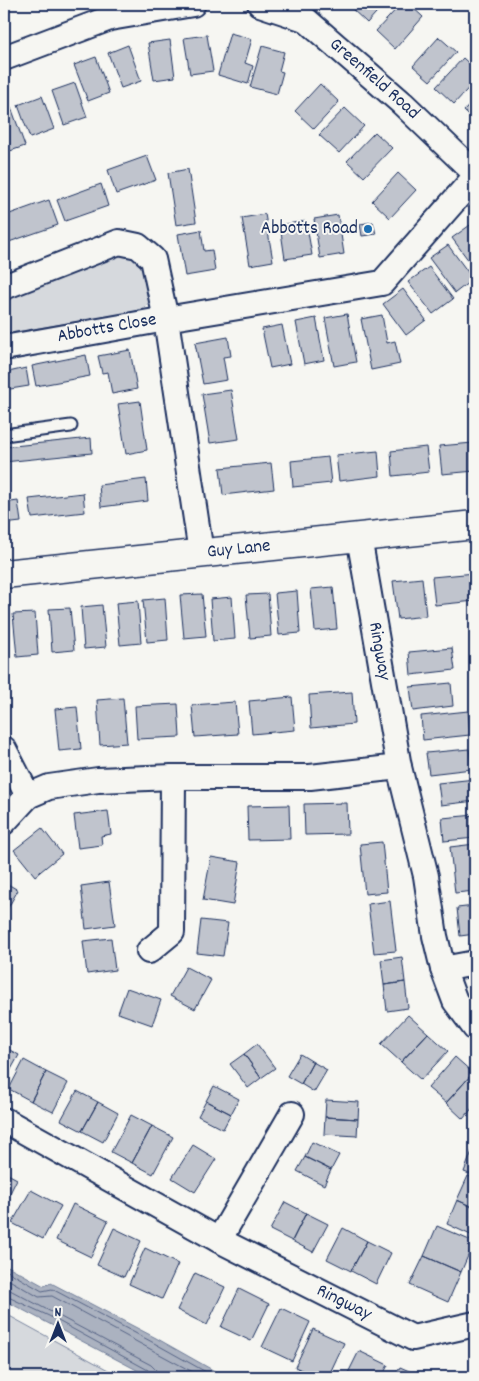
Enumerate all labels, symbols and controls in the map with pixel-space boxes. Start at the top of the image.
street label: Greenfield Road [323,32,426,126]
place label: Abbotts Road [261,216,358,243]
marker: Abbotts Road [362,223,374,235]
street label: Abbotts Close [55,307,159,351]
street label: Guy Lane [206,533,272,566]
street label: Ringway [361,620,397,683]
street label: Ringway [311,1278,376,1328]
north arrow [32,1298,82,1348]
text: N [55,1303,62,1323]

